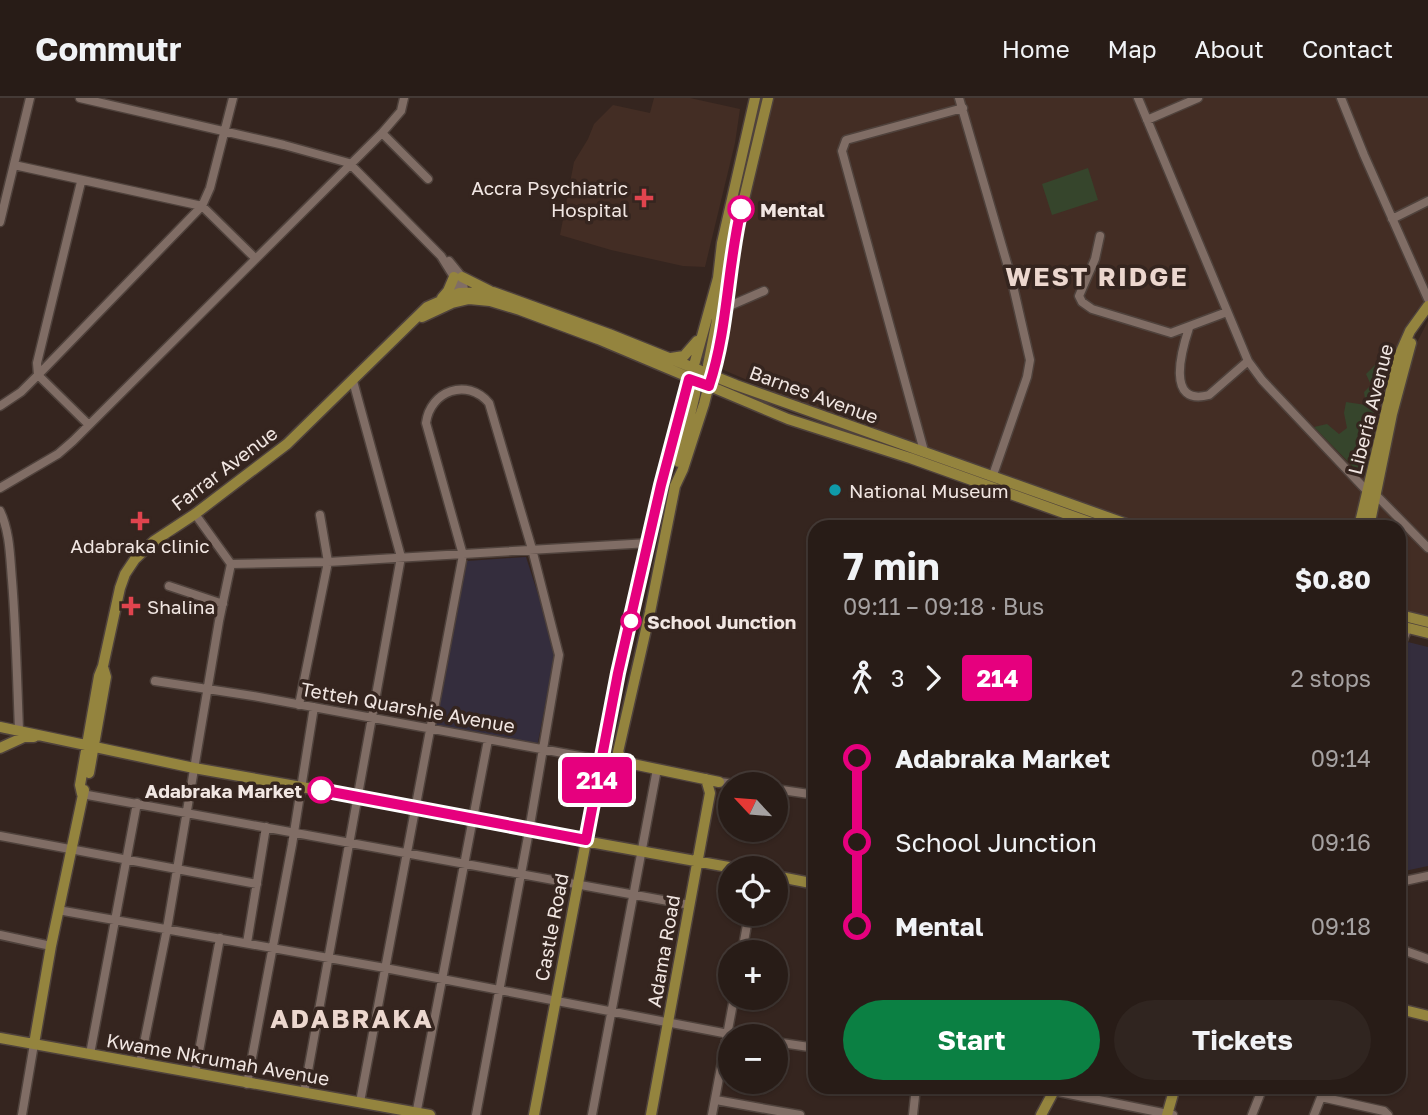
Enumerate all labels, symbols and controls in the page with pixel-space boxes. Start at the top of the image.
text: Commutr [35,29,182,68]
text: Home [1002,34,1070,63]
text: Map [1108,34,1157,63]
text: About [1195,34,1264,63]
text: Contact [1302,34,1393,63]
place label: Accra Psychiatric Hospital [471,176,628,221]
marker: Accra Psychiatric Hospital [634,188,654,208]
marker: Mental [728,196,754,222]
place label: Mental [760,198,825,221]
district label: WEST RIDGE [1005,261,1189,292]
street label: Liberia Avenue [1343,341,1397,477]
street label: Barnes Avenue [746,360,882,428]
street label: Farrar Avenue [167,421,281,515]
place label: National Museum [849,479,1009,502]
marker: National Museum [827,482,843,498]
marker: Adabraka clinic [130,511,150,531]
place label: Adabraka clinic [70,534,210,557]
text: 7 min [843,543,940,588]
text: $0.80 [1295,564,1371,595]
text: 09:11 – 09:18 · Bus [843,592,1044,620]
place label: Shalina [147,595,215,618]
marker: Shalina [121,596,141,616]
place label: School Junction [647,610,796,633]
marker: School Junction [621,611,641,631]
icon: walk [843,659,881,697]
icon: forward [914,659,952,697]
text: 214 [976,663,1018,692]
text: 3 [891,664,904,692]
text: 2 stops [1290,664,1371,692]
street label: Tetteh Quarshie Avenue [299,677,517,737]
text: Adabraka Market [895,743,1110,774]
text: 09:14 [1311,744,1371,772]
line badge: 214 [557,757,637,803]
text: 214 [576,765,618,794]
north arrow [718,772,788,842]
map controls [718,772,788,1094]
marker: Adabraka Market [308,777,334,803]
place label: Adabraka Market [145,779,302,802]
text: School Junction [895,827,1097,858]
text: 09:16 [1311,828,1371,856]
button: locate [718,856,788,926]
street label: Castle Road [529,871,573,983]
street label: Adama Road [642,893,684,1009]
text: Mental [895,911,983,942]
text: 09:18 [1311,912,1371,940]
button: + [718,940,788,1010]
button: Start [843,1000,1100,1080]
button: Tickets [1114,1000,1371,1080]
district label: ADABRAKA [270,1003,434,1034]
button: − [718,1024,788,1094]
street label: Kwame Nkrumah Avenue [105,1028,331,1090]

